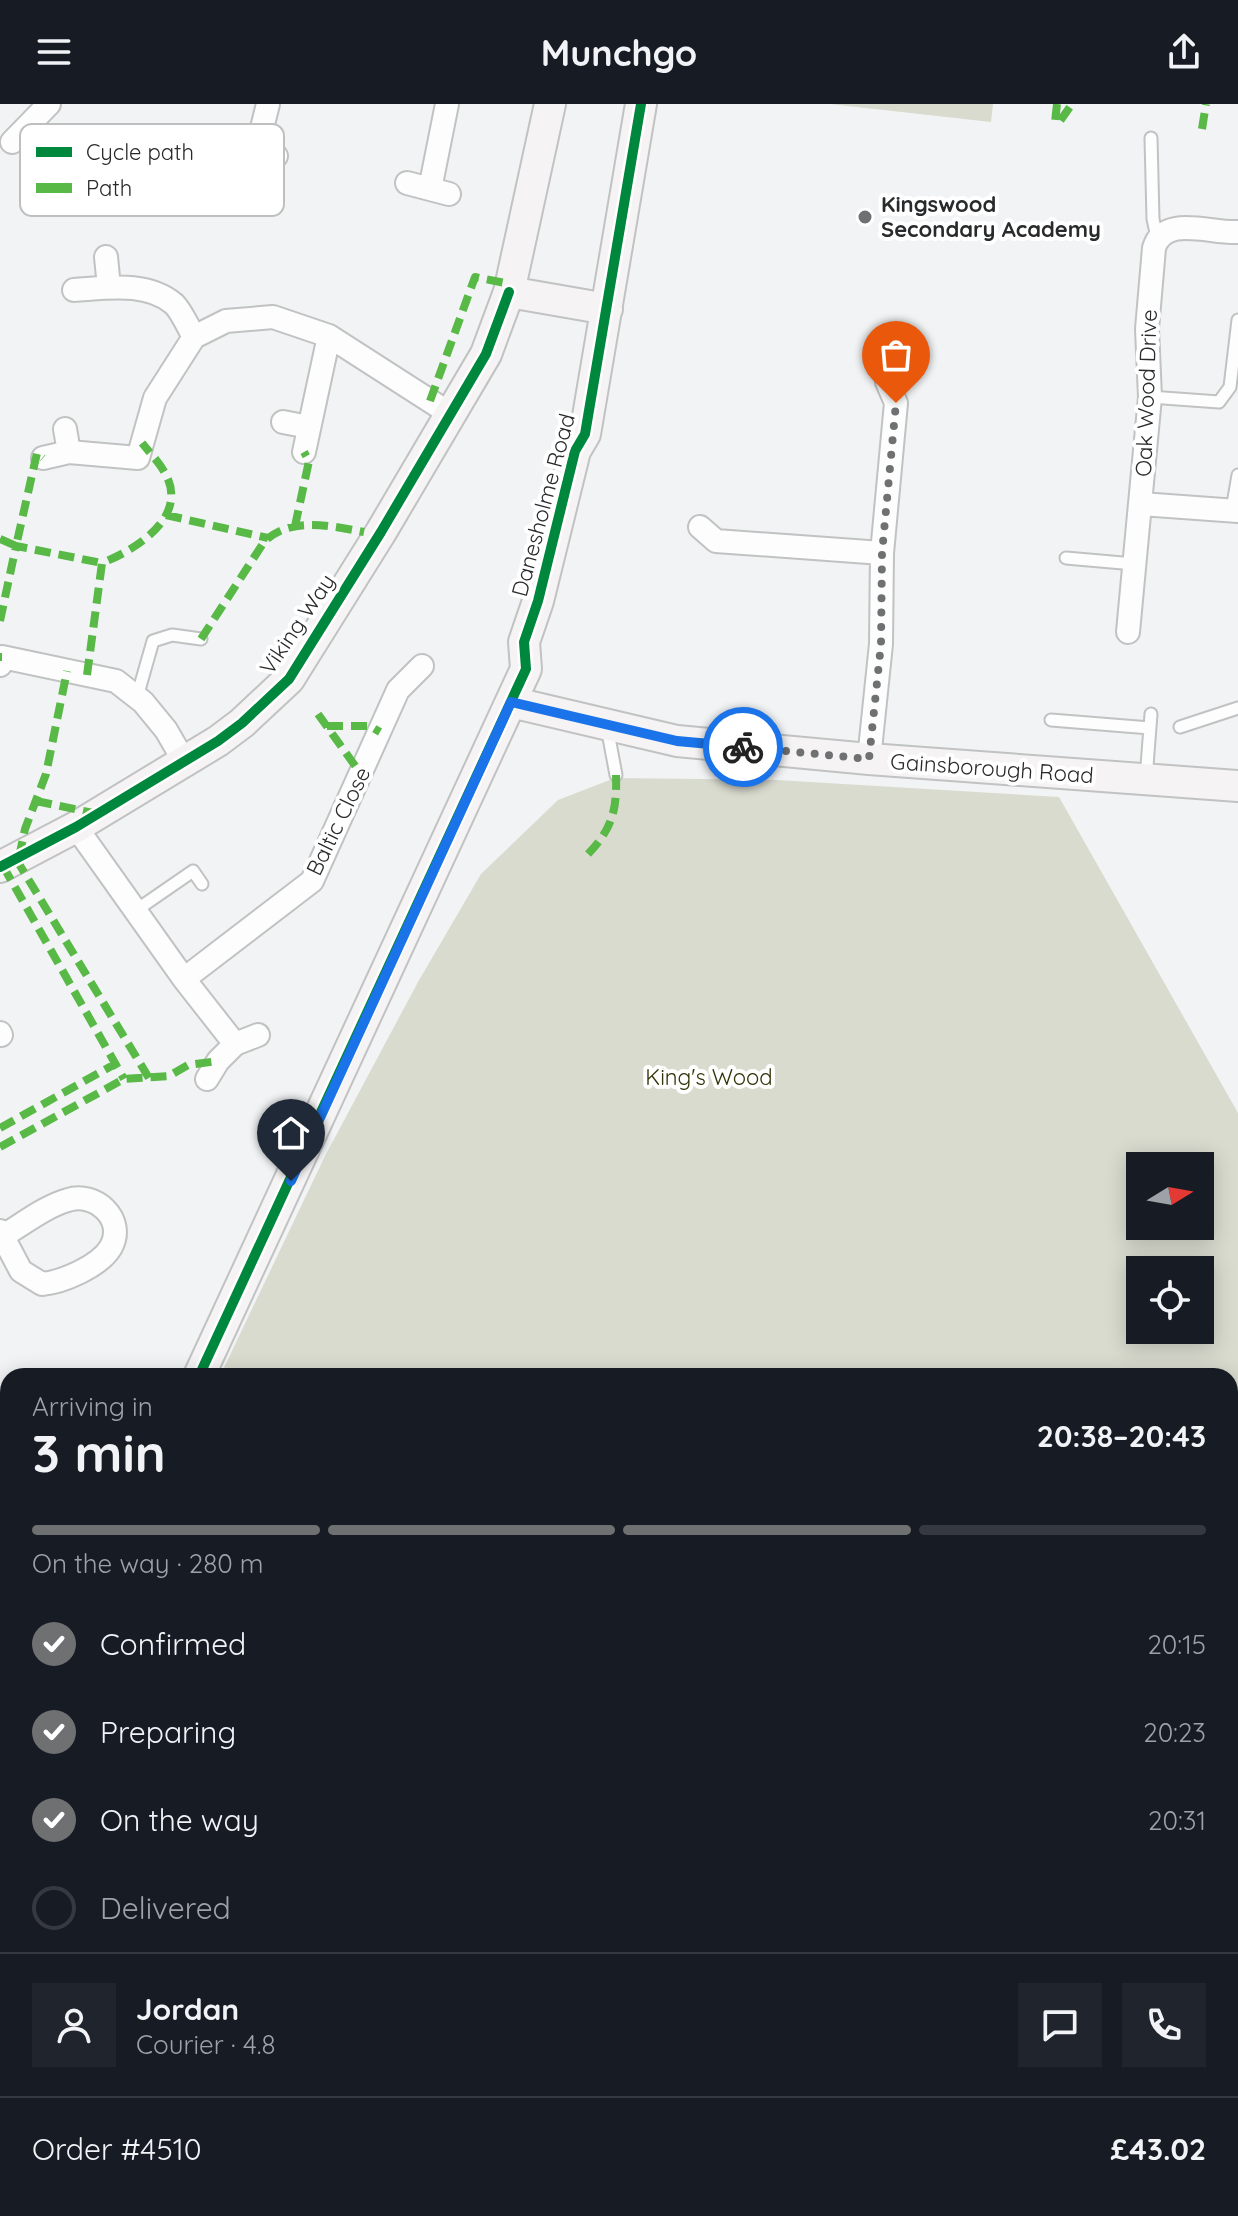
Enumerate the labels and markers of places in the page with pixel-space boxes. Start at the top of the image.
place label: Kingswood Secondary Academy [881,190,1101,243]
marker: Kingswood Secondary Academy [856,208,874,226]
pin [862,321,930,403]
pin [257,1099,325,1181]

